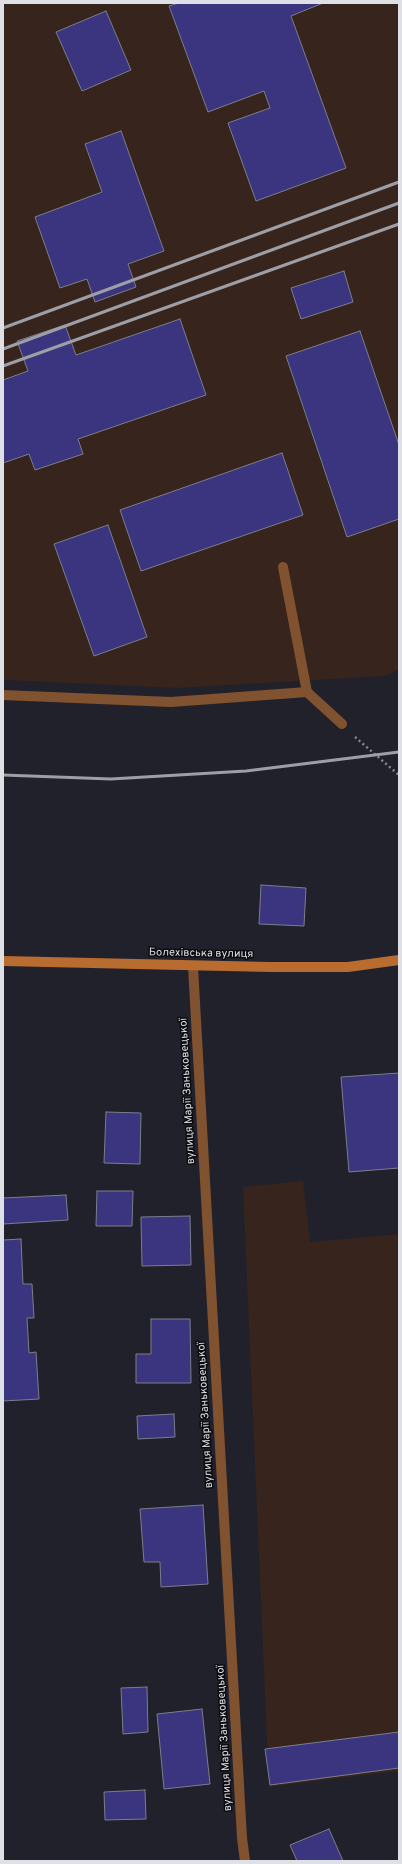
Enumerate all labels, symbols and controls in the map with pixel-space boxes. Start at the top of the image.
street label: Болехівська вулиця [149,946,253,962]
street label: вулиця Марії Заньковецької [178,1017,198,1165]
street label: вулиця Марії Заньковецької [196,1341,216,1489]
street label: вулиця Марії Заньковецької [215,1664,235,1812]

